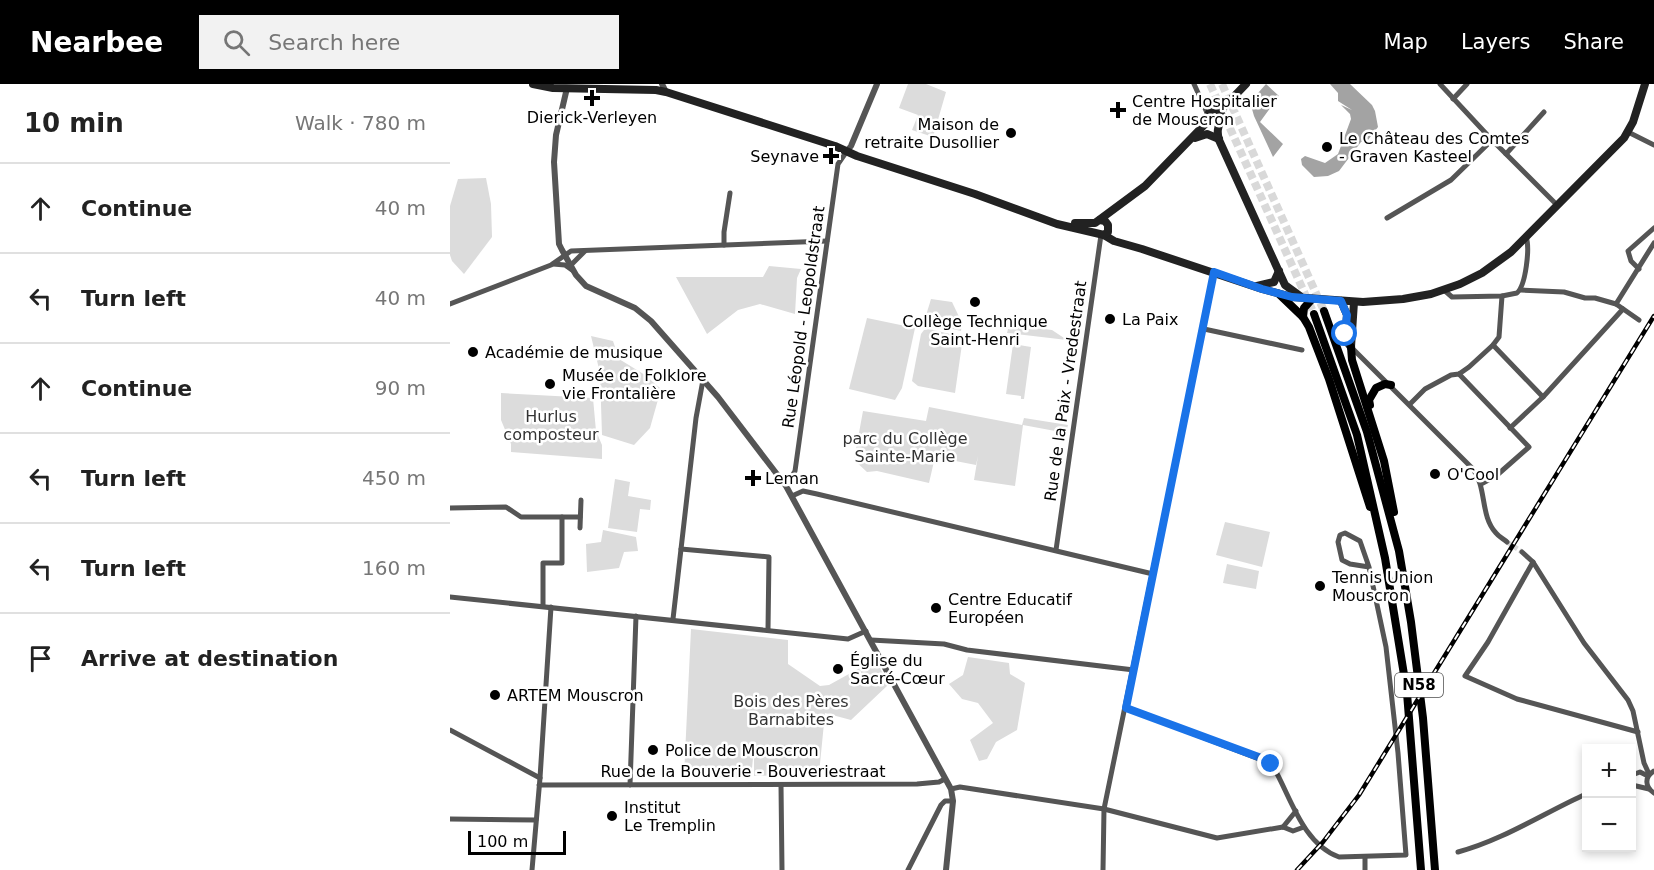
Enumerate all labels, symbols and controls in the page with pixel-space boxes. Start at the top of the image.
search box [199,15,619,69]
text: Nearbee [30,26,163,59]
icon: search [220,26,253,59]
text: Search here [268,30,400,55]
text: Map [1384,30,1428,54]
text: Layers [1461,30,1530,54]
text: Share [1563,30,1624,54]
marker: Dierick-Verleyen [585,91,599,105]
place label: Centre Hospitalier de Mouscron [1132,92,1277,129]
marker: Centre Hospitalier de Mouscron [1109,101,1127,119]
text: 10 min [24,108,124,138]
place label: Dierick-Verleyen [527,108,657,127]
text: Walk · 780 m [295,111,426,135]
place label: Maison de retraite Dusollier [864,115,999,152]
marker: Maison de retraite Dusollier [1004,126,1018,140]
place label: Le Château des Comtes - Graven Kasteel [1339,129,1529,166]
marker: Le Château des Comtes - Graven Kasteel [1320,140,1334,154]
place label: Seynave [750,147,819,166]
marker: Seynave [824,149,838,163]
icon: ahead [24,192,57,225]
text: Continue [81,196,192,221]
text: 40 m [375,196,426,220]
street label: Rue Léopold - Leopoldstraat [778,205,828,429]
street label: Rue de la Paix - Vredestraat [1041,280,1090,503]
icon: left [24,282,57,315]
text: Turn left [81,286,186,311]
text: 40 m [375,286,426,310]
marker: Collège Technique Saint-Henri [968,295,982,309]
place label: La Paix [1122,310,1178,329]
place label: Collège Technique Saint-Henri [902,312,1048,349]
marker: La Paix [1103,312,1117,326]
route start [1331,320,1357,346]
place label: Académie de musique [485,343,663,362]
marker: Académie de musique [466,345,480,359]
place label: Musée de Folklore vie Frontalière [562,366,707,403]
icon: ahead [24,372,57,405]
text: Continue [81,376,192,401]
text: 90 m [375,376,426,400]
marker: Musée de Folklore vie Frontalière [543,377,557,391]
park label: Hurlus composteur [503,407,599,444]
park label: parc du Collège Sainte-Marie [842,429,968,466]
icon: left [24,462,57,495]
place label: O'Cool [1447,465,1499,484]
text: Turn left [81,466,186,491]
text: 450 m [362,466,426,490]
marker: O'Cool [1428,467,1442,481]
place label: Leman [765,469,819,488]
marker: Leman [746,471,760,485]
icon: left [24,552,57,585]
text: Turn left [81,556,186,581]
text: 160 m [362,556,426,580]
place label: Tennis Union Mouscron [1331,568,1433,605]
marker: Tennis Union Mouscron [1313,579,1327,593]
place label: Centre Educatif Européen [948,590,1072,627]
marker: Centre Educatif Européen [929,601,943,615]
icon: arrive [24,642,57,675]
text: Arrive at destination [81,646,338,671]
place label: Église du Sacré-Cœur [850,651,945,688]
marker: Église du Sacré-Cœur [831,662,845,676]
road number: N58 [1395,673,1443,697]
place label: ARTEM Mouscron [507,686,644,705]
marker: ARTEM Mouscron [488,688,502,702]
park label: Bois des Pères Barnabites [733,692,849,729]
place label: Police de Mouscron [665,741,819,760]
marker: Police de Mouscron [646,743,660,757]
map controls [1582,744,1636,852]
button: + [1582,744,1636,798]
route end [1257,750,1283,776]
street label: Rue de la Bouverie - Bouveriestraat [600,762,886,781]
place label: Institut Le Tremplin [624,798,716,835]
button: − [1582,798,1636,852]
marker: Institut Le Tremplin [605,809,619,823]
scale bar [468,828,566,856]
text: 100 m [477,832,528,851]

